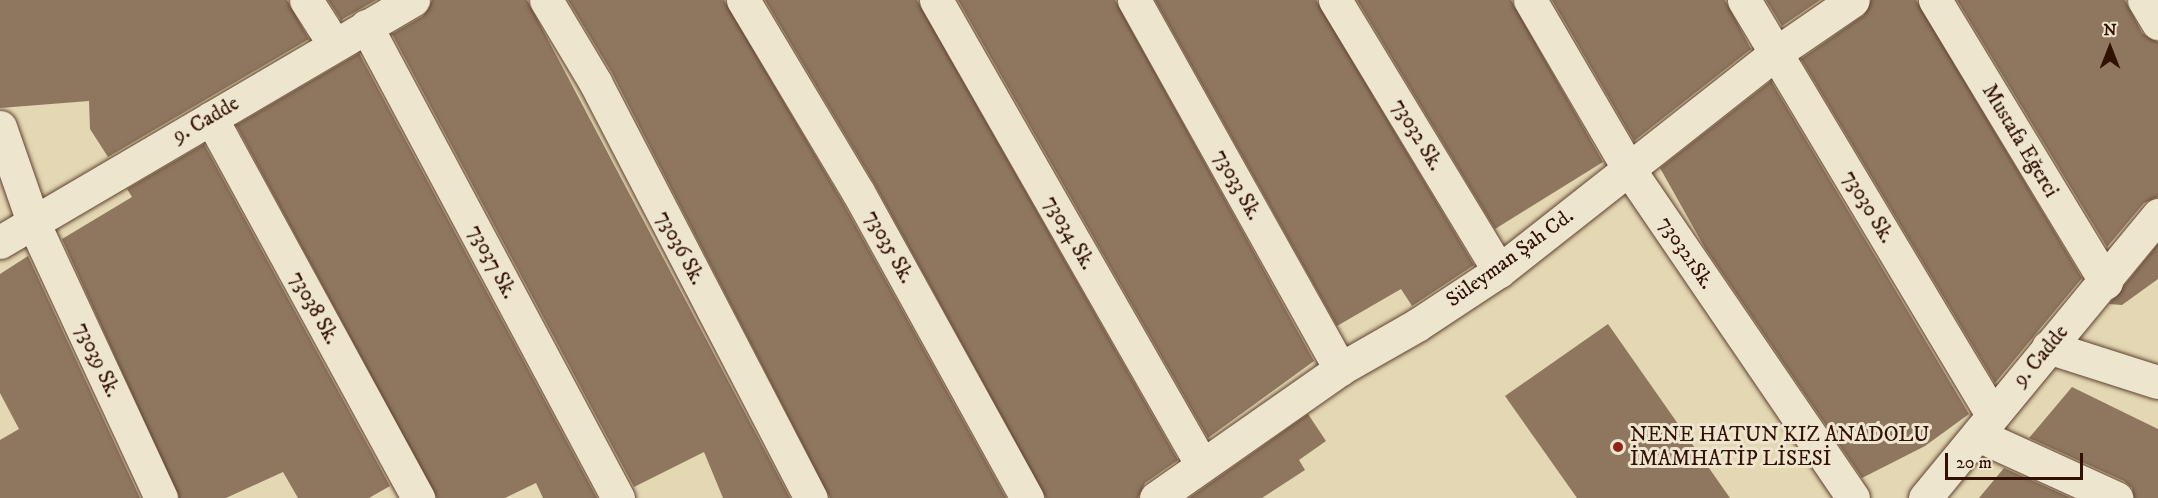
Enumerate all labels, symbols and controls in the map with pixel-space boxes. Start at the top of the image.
north arrow [2080,18,2140,78]
text: N [2103,20,2117,40]
street label: Mustafa Eğerci [1976,80,2064,202]
street label: 9. Cadde [168,91,244,149]
street label: 73032 Sk. [1386,95,1448,175]
street label: 73033 Sk. [1207,145,1267,225]
street label: 73030 Sk. [1837,166,1899,248]
street label: 73034 Sk. [1038,192,1100,274]
street label: Süleyman Şah Cd. [1441,203,1579,313]
street label: 73035 Sk. [859,206,919,288]
street label: 73036 Sk. [650,207,710,289]
street label: 730321Sk. [1653,212,1719,294]
street label: 73037 Sk. [462,221,522,303]
street label: 73038 Sk. [284,267,344,349]
street label: 73039 Sk. [69,319,125,401]
street label: 9. Cadde [2008,320,2074,392]
place label: NENE HATUN KIZ ANADOLU İMAMHATİP LİSESİ [1630,422,1929,472]
marker: NENE HATUN KIZ ANADOLU İMAMHATİP LİSESİ [1611,440,1625,454]
scale bar [1948,441,2086,479]
text: 20 m [1956,452,1992,474]

